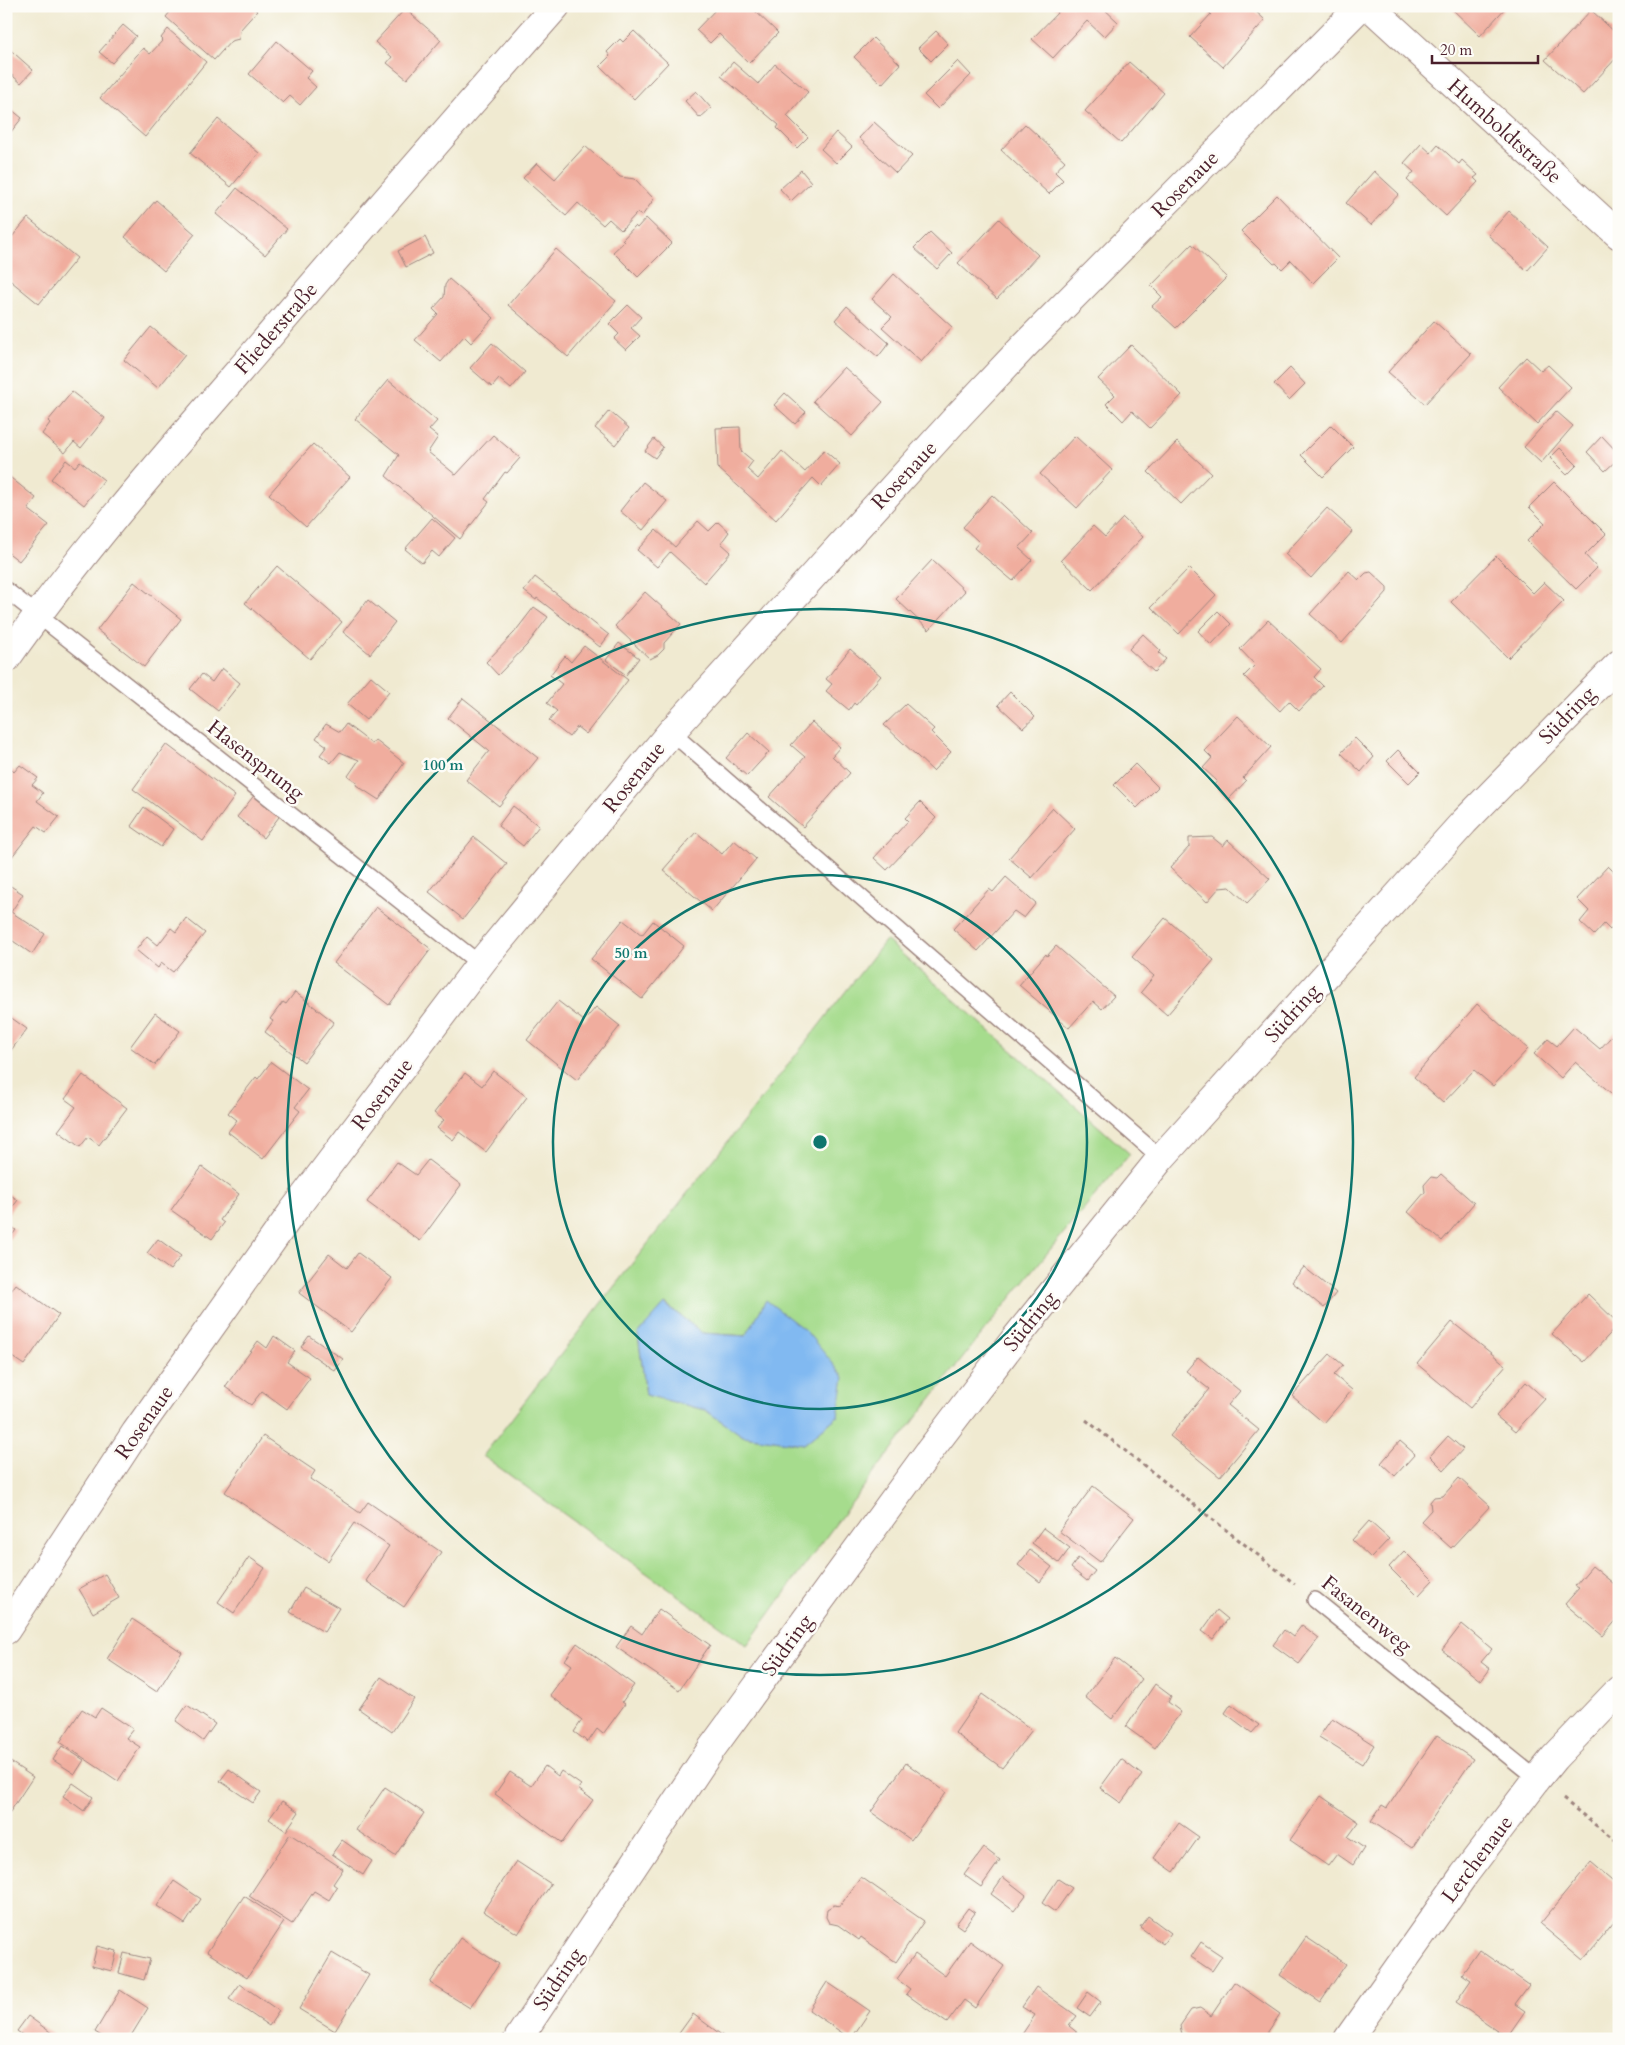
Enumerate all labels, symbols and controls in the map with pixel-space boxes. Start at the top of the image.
scale bar [1432,32,1539,64]
text: 20 m [1440,40,1472,60]
street label: Humboldtstraße [1441,72,1568,191]
street label: Rosenaue [1145,144,1225,224]
street label: Fliederstraße [228,276,325,381]
street label: Rosenaue [865,435,944,516]
street label: Südring [1532,680,1602,751]
street label: Hasensprung [201,713,311,808]
street label: Rosenaue [597,735,672,819]
text: 100 m [423,755,464,775]
text: 50 m [614,943,648,963]
street label: Südring [1258,977,1327,1049]
street label: Rosenaue [345,1052,420,1137]
centre of rings [811,1133,829,1151]
street label: Südring [997,1285,1064,1358]
street label: Rosenaue [108,1379,181,1465]
street label: Fasanenweg [1315,1569,1418,1660]
street label: Südring [755,1608,820,1682]
street label: Lerchenaue [1435,1810,1520,1909]
street label: Südring [527,1942,590,2017]

